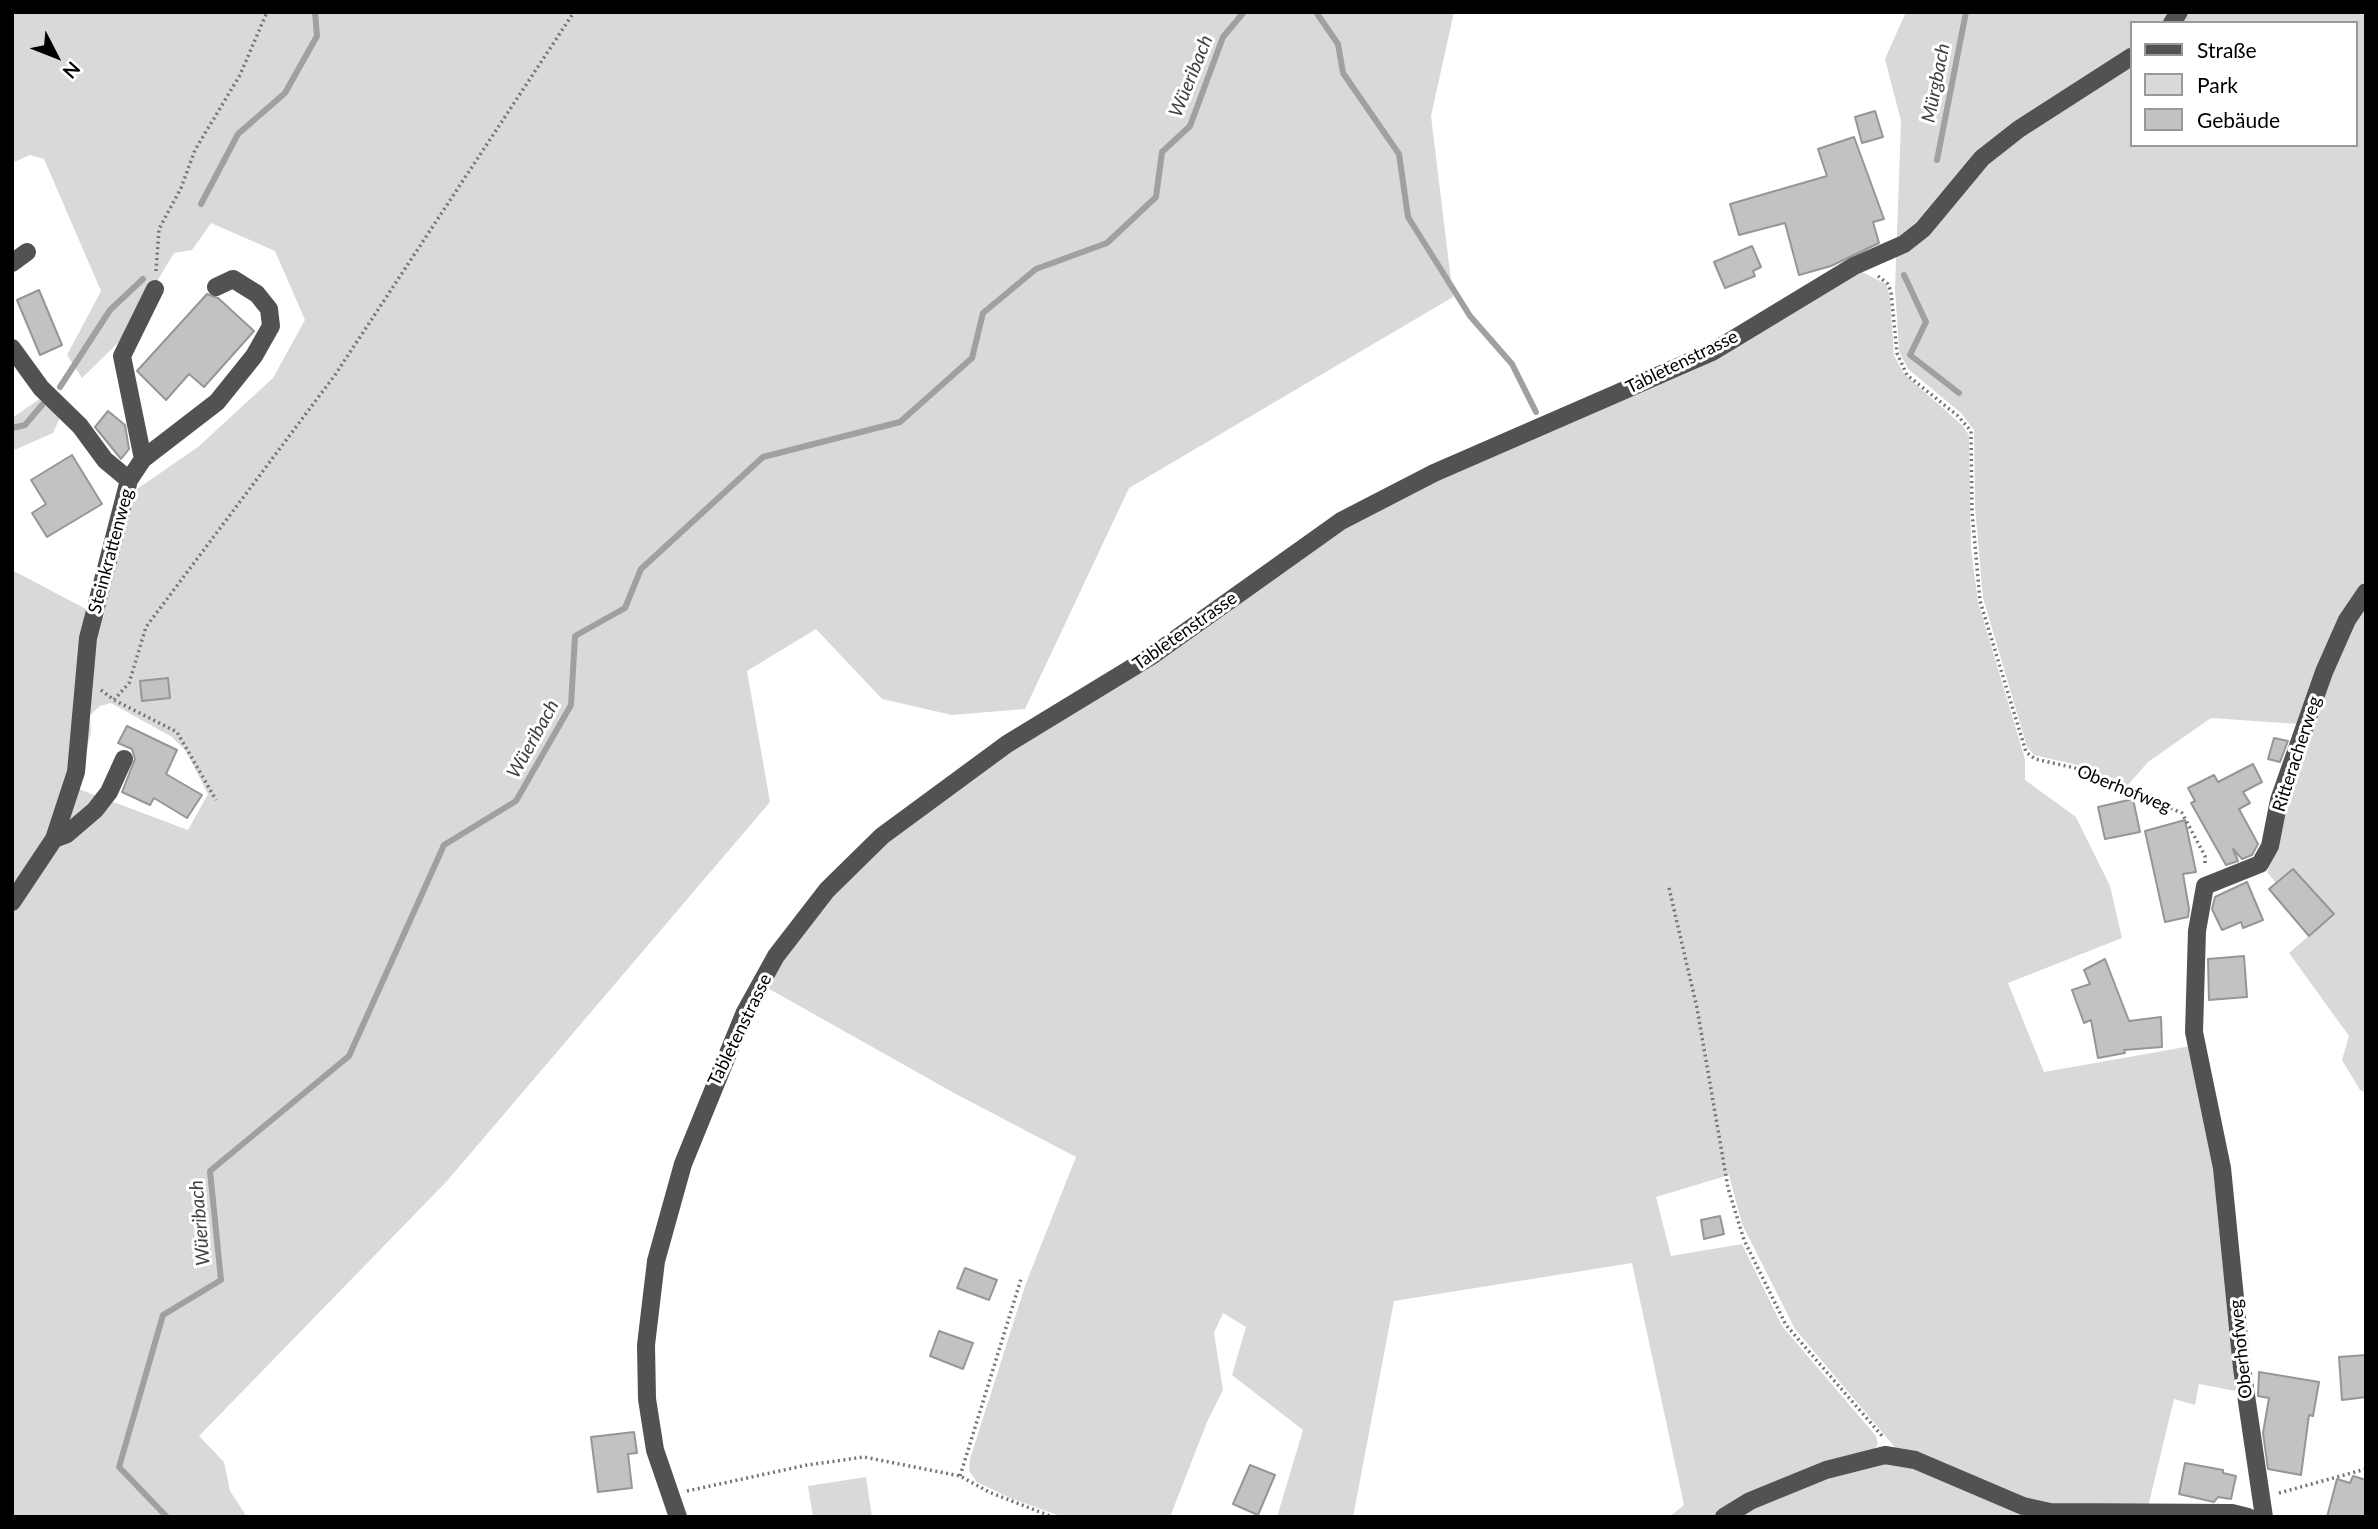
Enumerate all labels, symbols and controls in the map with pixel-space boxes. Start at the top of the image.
north arrow [21,21,91,91]
legend [2130,21,2357,147]
water label: Wüeribach [1164,32,1218,120]
text: Straße [2197,37,2257,62]
water label: Mürgbach [1917,41,1955,125]
text: N [59,57,85,84]
text: Park [2197,72,2238,97]
text: Gebäude [2197,107,2280,132]
street label: Tabletenstrasse [1622,326,1742,398]
street label: Steinkrattenweg [84,486,138,616]
street label: Tabletenstrasse [1129,587,1241,675]
street label: Ritteracherweg [2268,694,2326,814]
water label: Wüeribach [502,696,564,782]
street label: Oberhofweg [2074,760,2174,818]
street label: Tabletenstrasse [704,970,776,1090]
water label: Wüeribach [185,1179,215,1267]
street label: Oberhofweg [2225,1298,2257,1400]

